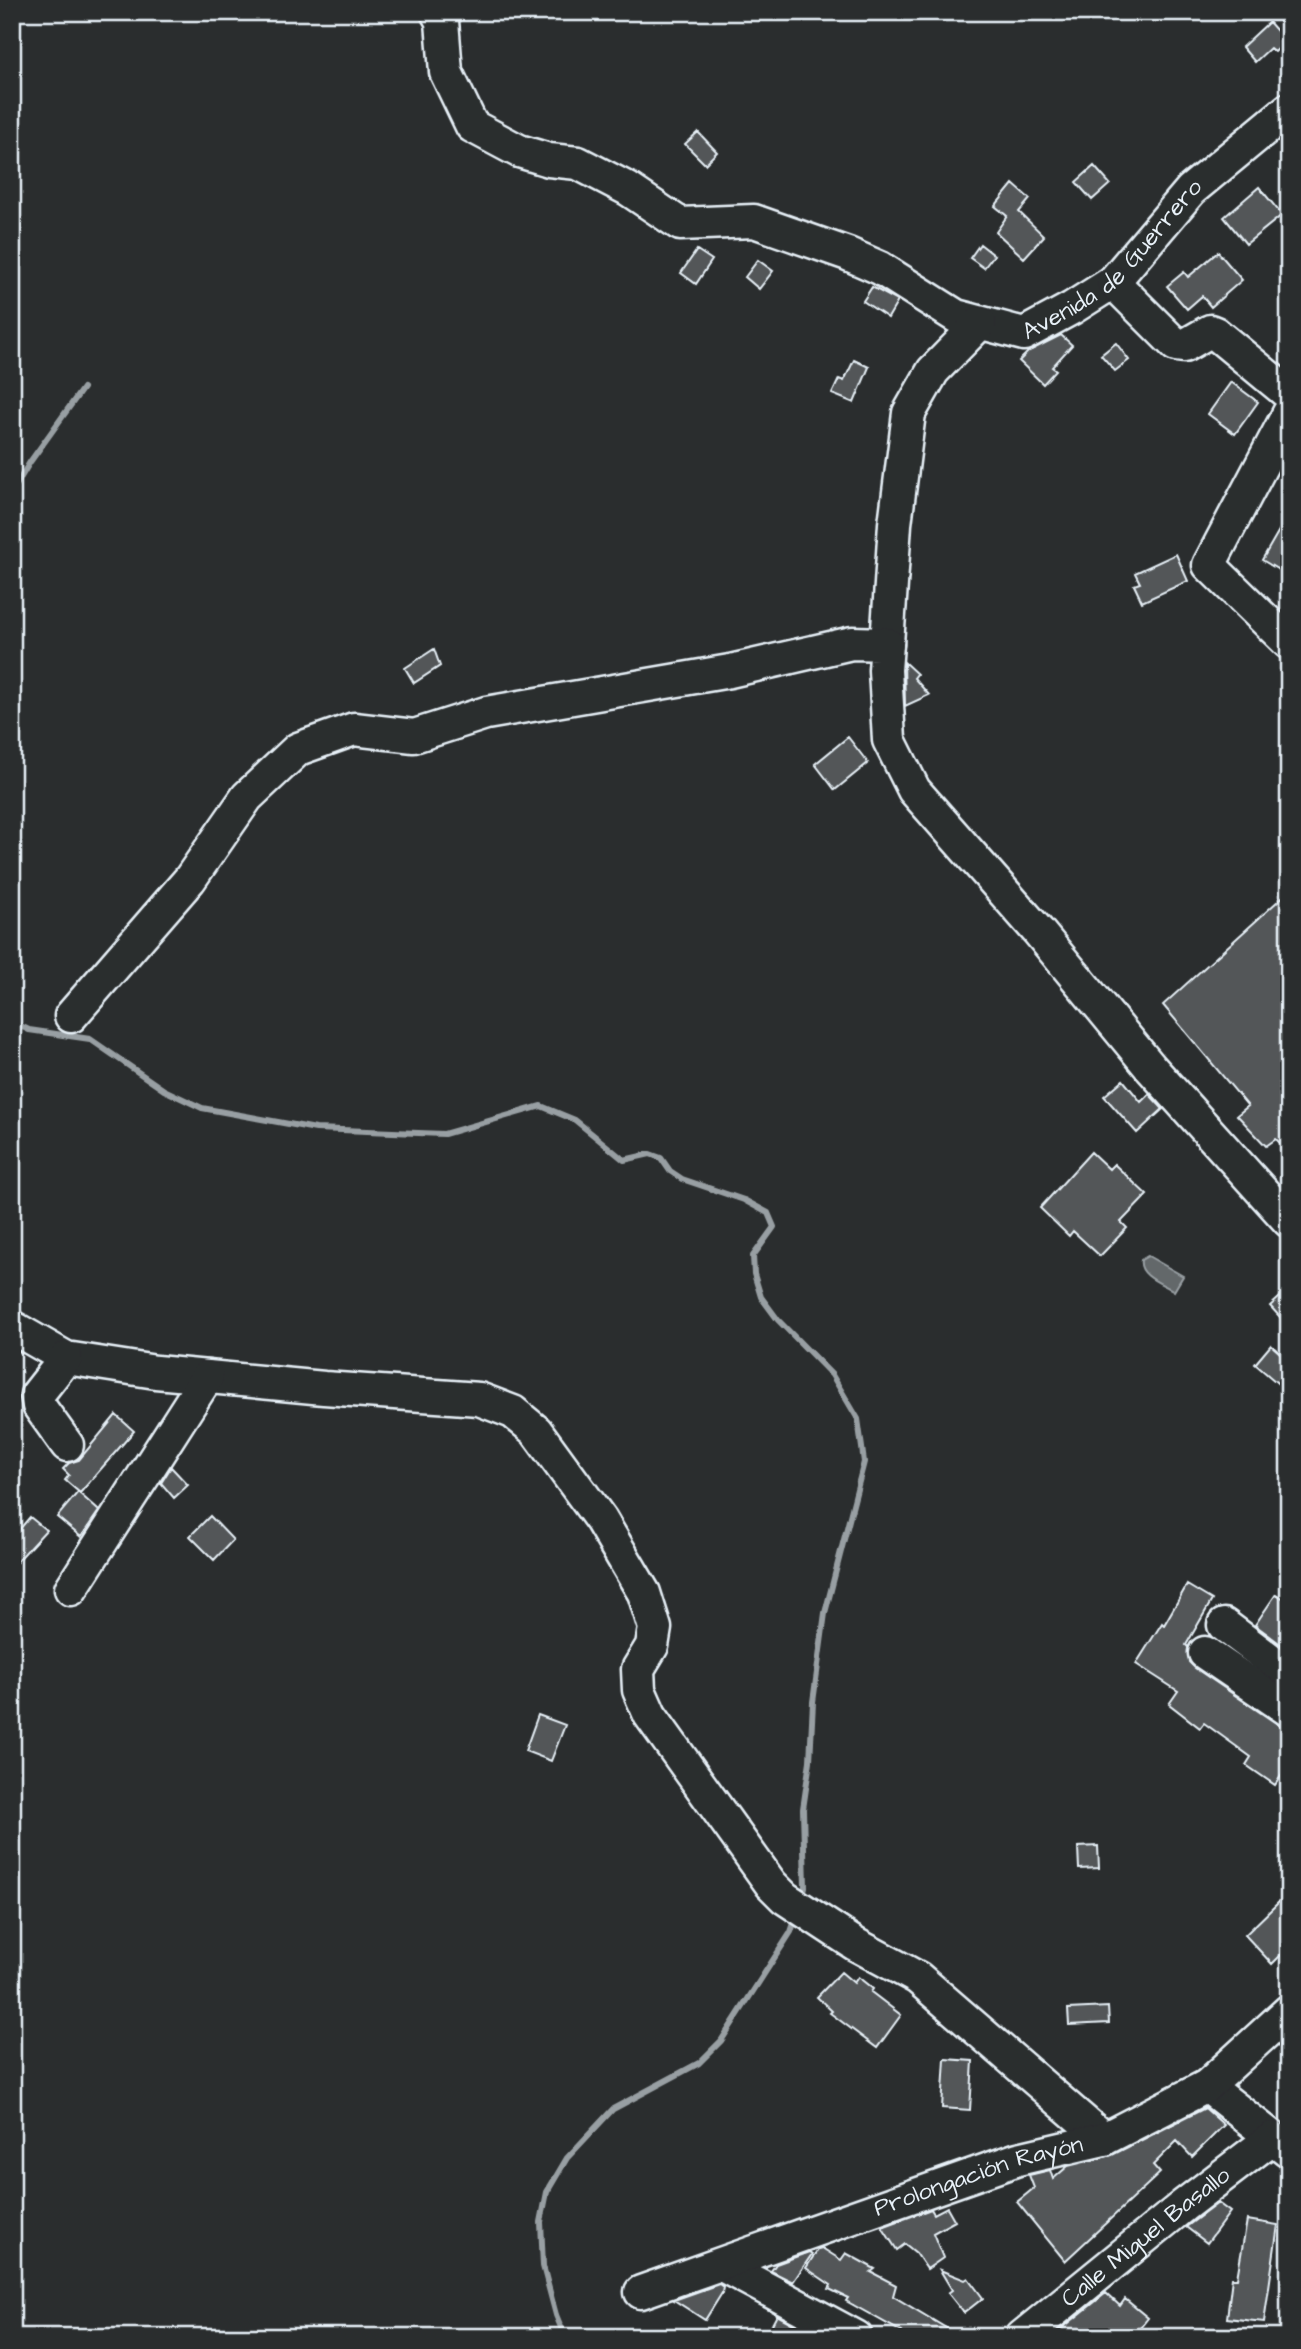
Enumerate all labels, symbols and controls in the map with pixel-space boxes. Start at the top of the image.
street label: Avenida de Guerrero [1016,170,1210,349]
street label: Prolongación Rayón [869,2127,1086,2226]
street label: Calle Miguel Basallo [1054,2158,1238,2316]

